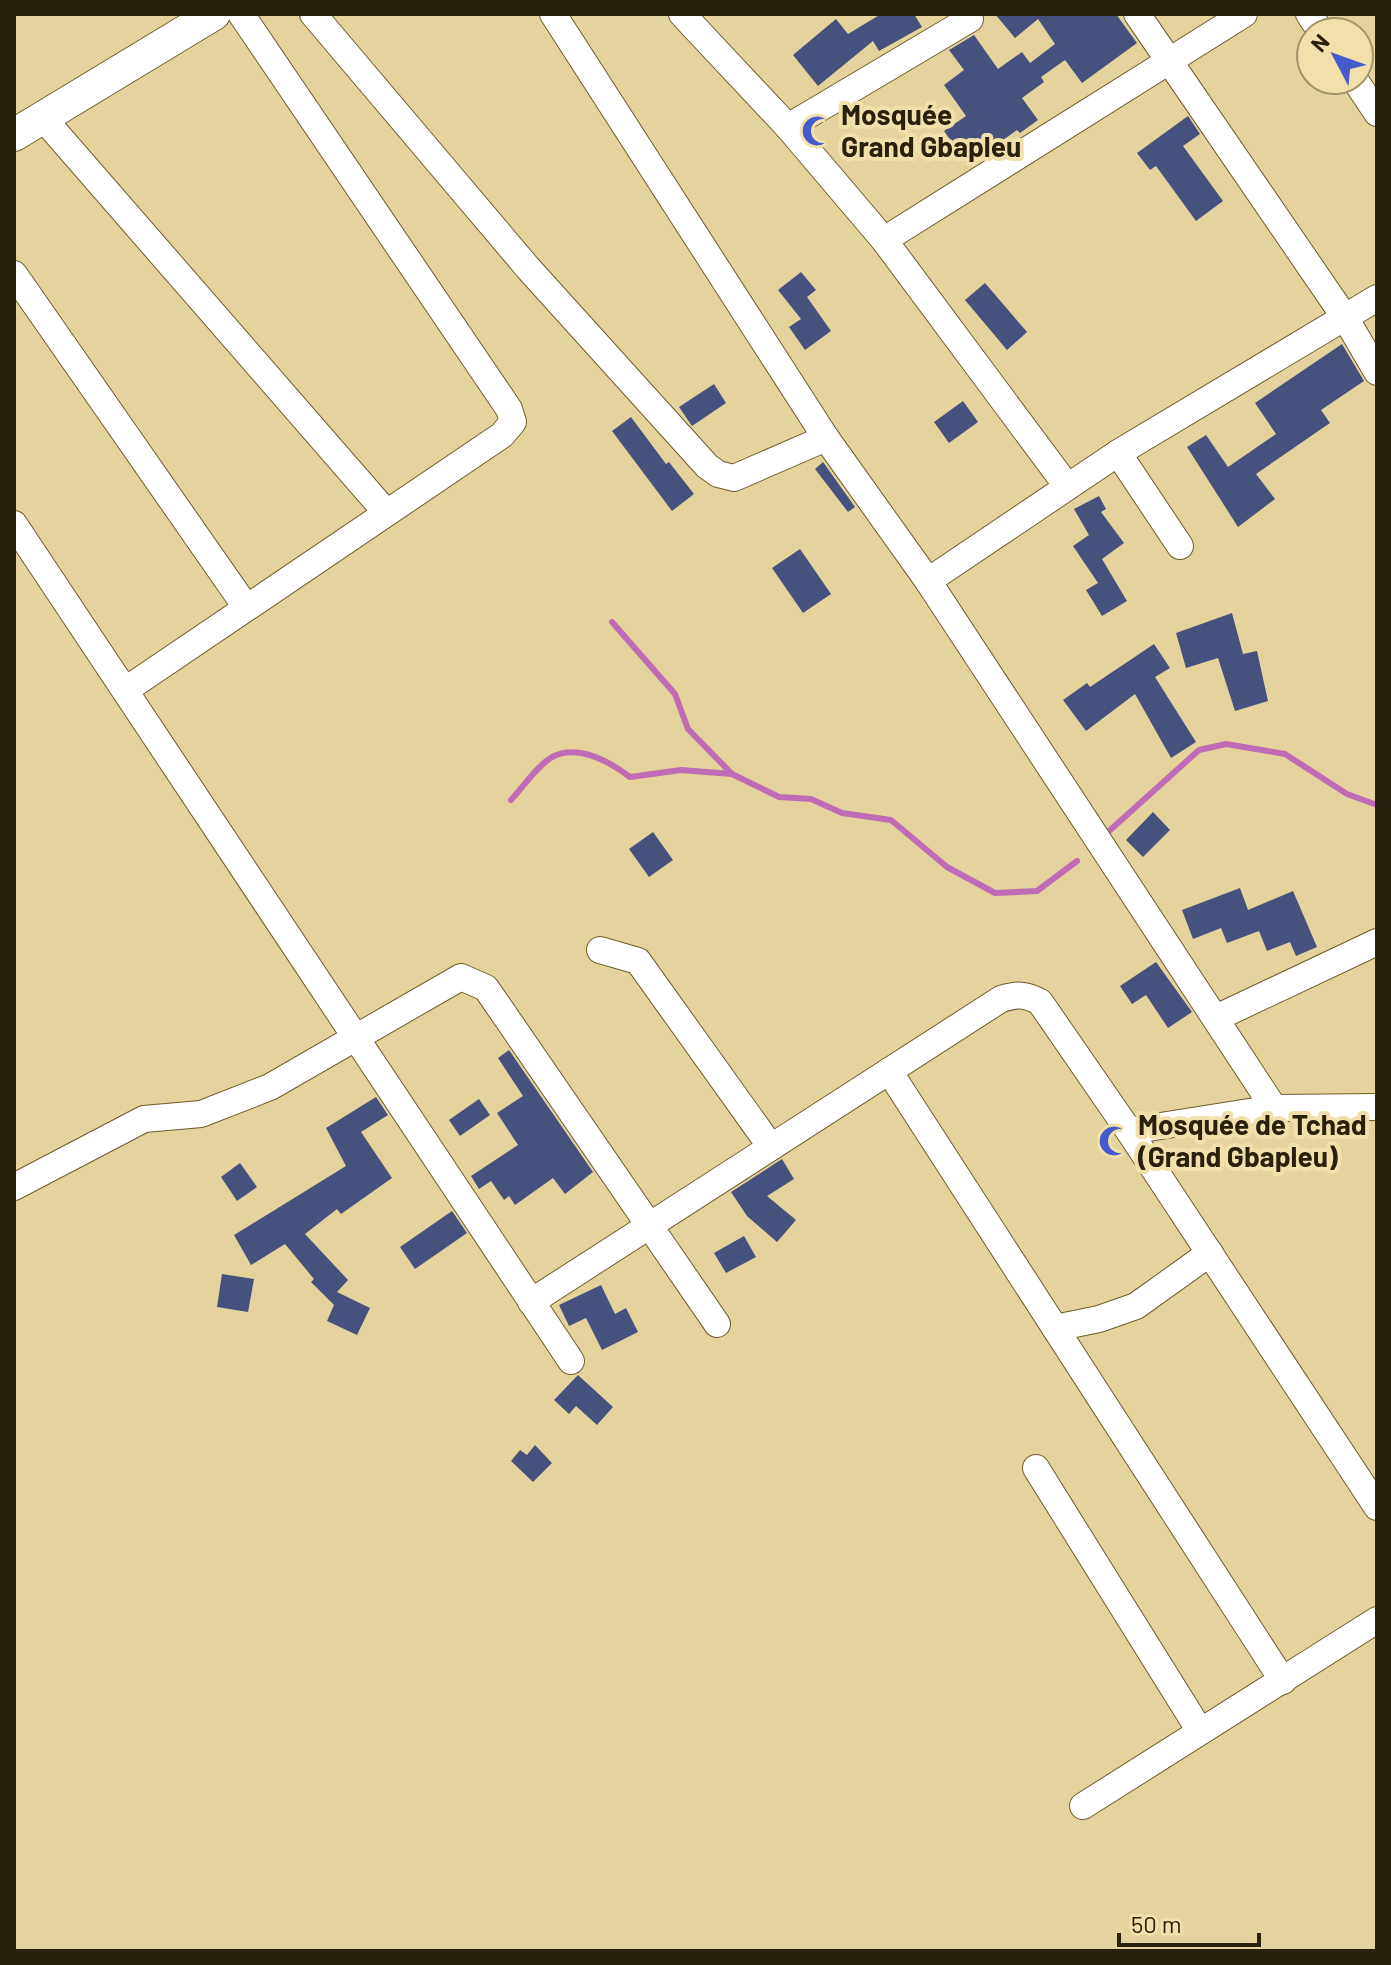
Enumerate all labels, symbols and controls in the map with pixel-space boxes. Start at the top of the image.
north arrow [1295,16,1375,96]
text: N [1305,28,1334,56]
place label: Mosquée Grand Gbapleu [841,97,1021,163]
mosque icon: Mosquée Grand Gbapleu [800,114,834,148]
place label: Mosquée de Tchad (Grand Gbapleu) [1137,1107,1367,1173]
mosque icon: Mosquée de Tchad (Grand Gbapleu) [1097,1124,1131,1158]
scale bar [1119,1897,1259,1947]
text: 50 m [1131,1909,1182,1938]

